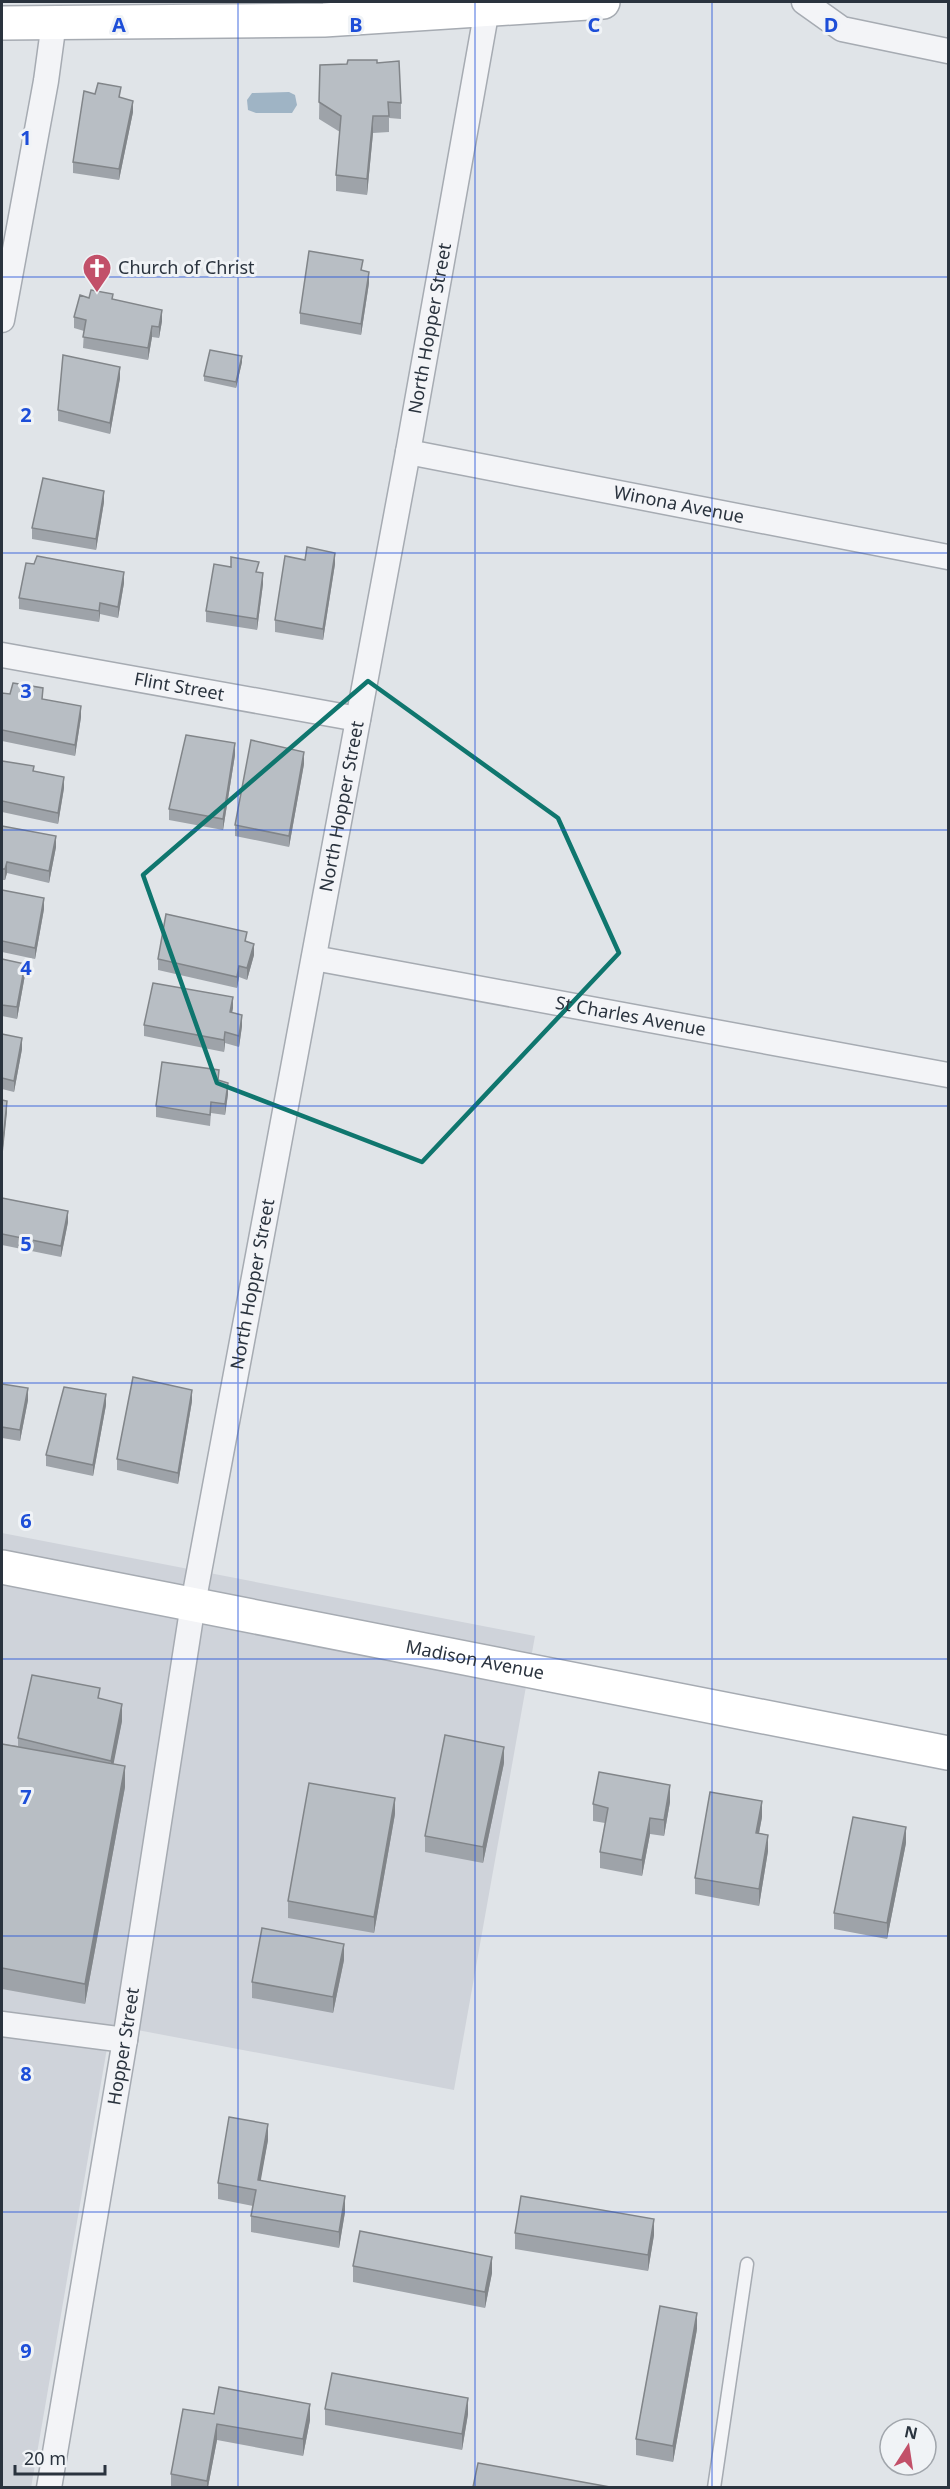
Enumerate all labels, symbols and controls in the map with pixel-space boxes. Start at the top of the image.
text: A [112,11,126,38]
text: B [349,11,363,38]
text: C [588,11,601,38]
text: D [824,11,838,38]
text: 1 [20,124,32,151]
street label: North Hopper Street [402,240,456,416]
church icon: Church of Christ [81,252,113,294]
place label: Church of Christ [118,255,255,279]
text: 2 [20,401,32,428]
street label: Winona Avenue [612,479,746,528]
street label: Flint Street [132,666,227,706]
text: 3 [20,677,32,704]
street label: North Hopper Street [313,718,369,894]
text: 4 [20,954,32,981]
street label: St Charles Avenue [554,990,708,1041]
street label: North Hopper Street [224,1196,279,1371]
text: 5 [20,1230,32,1257]
text: 6 [20,1507,32,1534]
street label: Madison Avenue [404,1634,546,1684]
text: 7 [20,1783,32,1810]
street label: Hopper Street [101,1985,144,2107]
text: 8 [20,2060,32,2087]
text: 9 [20,2337,32,2364]
north arrow [878,2417,938,2477]
text: N [902,2420,920,2444]
scale bar [15,2438,105,2476]
text: 20 m [24,2446,66,2470]

